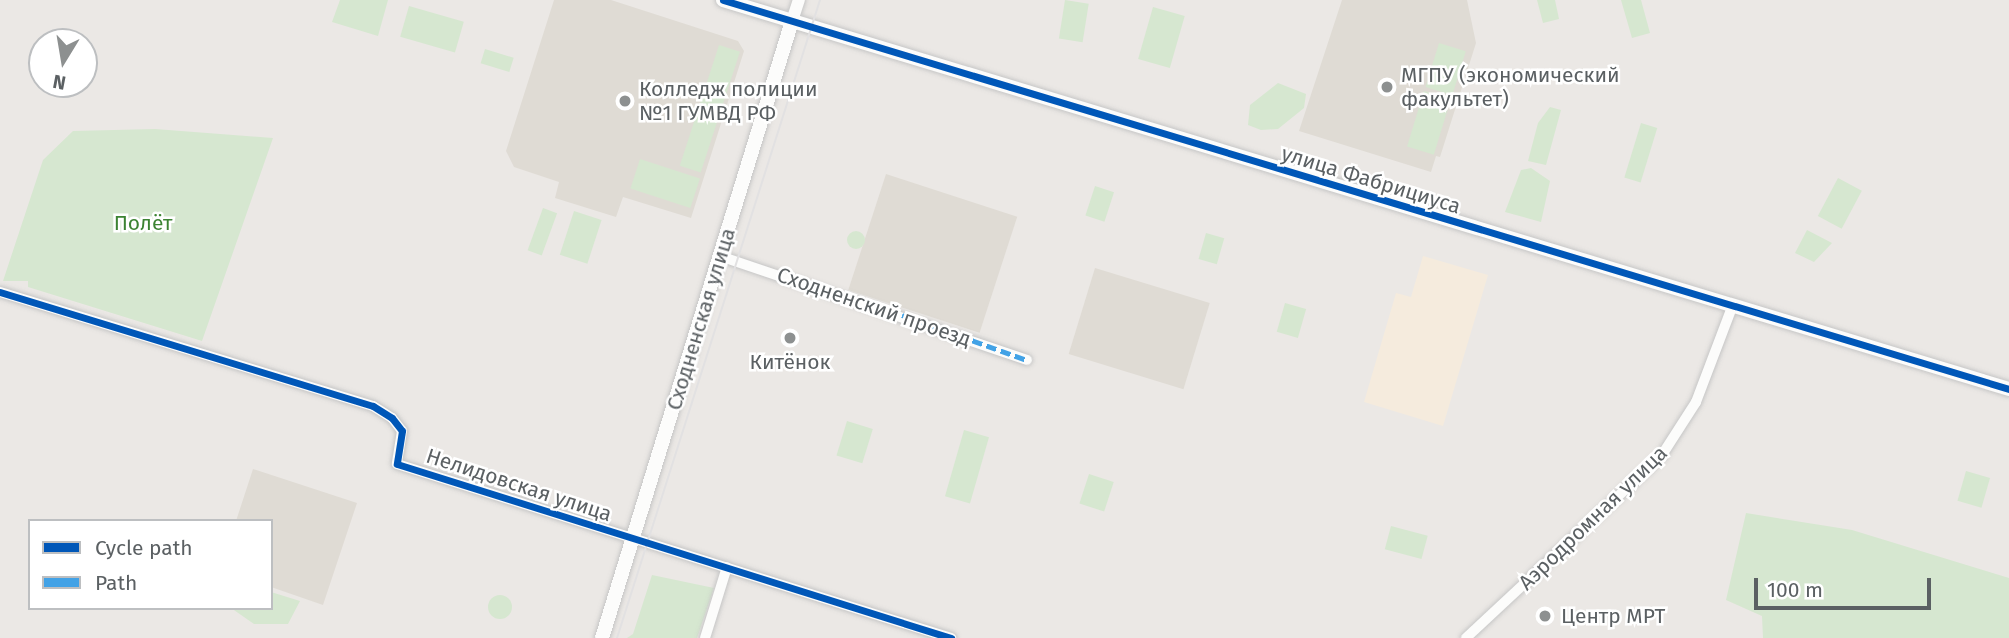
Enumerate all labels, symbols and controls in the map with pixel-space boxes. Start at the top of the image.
north arrow [28,28,98,98]
place label: МГПУ (экономический факультет) [1401,62,1620,112]
text: N [51,70,68,95]
place label: Колледж полиции №1 ГУМВД РФ [639,76,818,126]
marker: МГПУ (экономический факультет) [1379,79,1395,95]
marker: Колледж полиции №1 ГУМВД РФ [617,93,633,109]
street label: улица Фабрициуса [1278,141,1464,219]
park label: Полёт [114,210,172,236]
street label: Сходненская улица [661,225,741,413]
street label: Сходненский проезд [774,262,974,352]
marker: Китёнок [782,330,798,346]
place label: Китёнок [750,349,830,375]
street label: Аэродромная улица [1513,441,1673,595]
street label: Нелидовская улица [423,443,615,527]
legend [28,519,273,610]
text: Cycle path [95,535,193,561]
scale bar [1757,564,1934,608]
text: Path [95,570,137,596]
text: 100 m [1767,577,1823,603]
place label: Центр МРТ [1561,603,1665,629]
marker: Центр МРТ [1535,606,1555,626]

